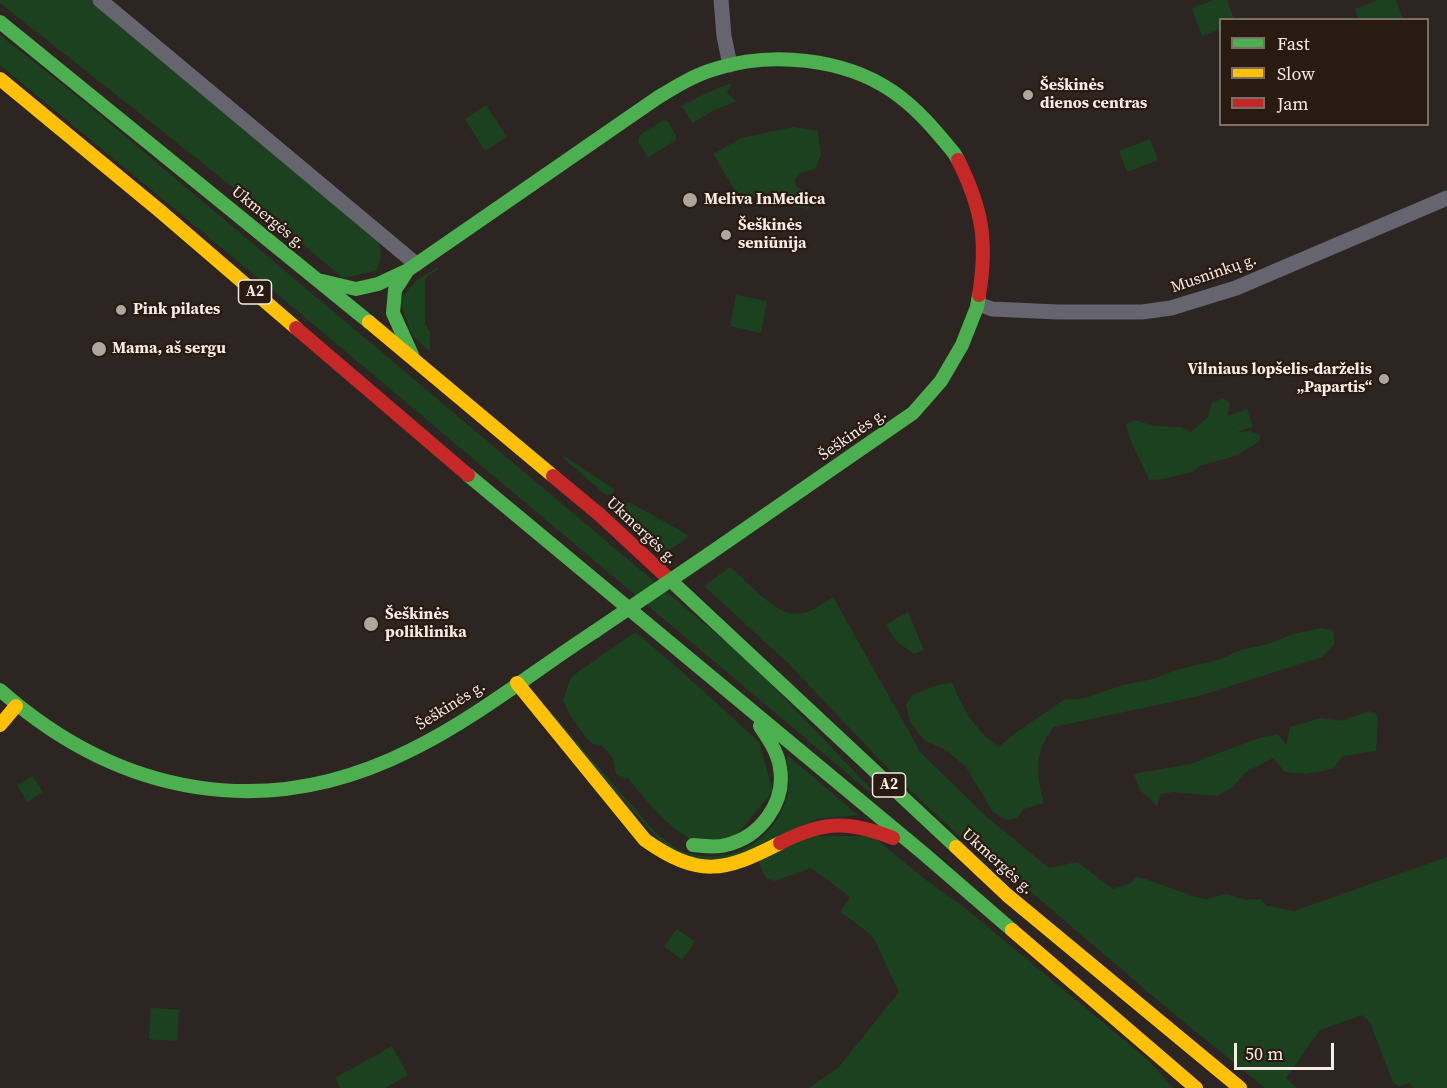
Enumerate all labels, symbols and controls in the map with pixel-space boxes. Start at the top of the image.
legend [1219,18,1429,126]
text: Fast [1277,31,1310,56]
text: Slow [1277,61,1315,86]
place label: Šeškinės dienos centras [1040,76,1147,114]
marker: Šeškinės dienos centras [1021,88,1035,102]
text: Jam [1277,91,1309,116]
street label: Ukmergės g. [227,182,309,254]
place label: Meliva InMedica [704,190,825,210]
marker: Meliva InMedica [681,191,699,209]
place label: Šeškinės seniūnija [738,216,806,254]
marker: Šeškinės seniūnija [719,228,733,242]
street label: Musninkų g. [1169,250,1259,298]
road number: A2 [238,280,272,304]
place label: Pink pilates [133,300,220,320]
marker: Pink pilates [114,303,128,317]
place label: Mama, aš sergu [112,339,226,359]
marker: Mama, aš sergu [90,340,108,358]
place label: Vilniaus lopšelis-darželis „Papartis“ [1188,360,1372,398]
marker: Vilniaus lopšelis-darželis „Papartis“ [1377,372,1391,386]
street label: Šeškinės g. [815,405,891,465]
street label: Ukmergės g. [602,493,680,569]
place label: Šeškinės poliklinika [385,605,467,643]
marker: Šeškinės poliklinika [362,615,380,633]
street label: Šeškinės g. [413,677,489,735]
road number: A2 [872,773,906,797]
street label: Ukmergės g. [957,825,1037,899]
scale bar [1237,1031,1338,1069]
text: 50 m [1245,1041,1283,1066]

